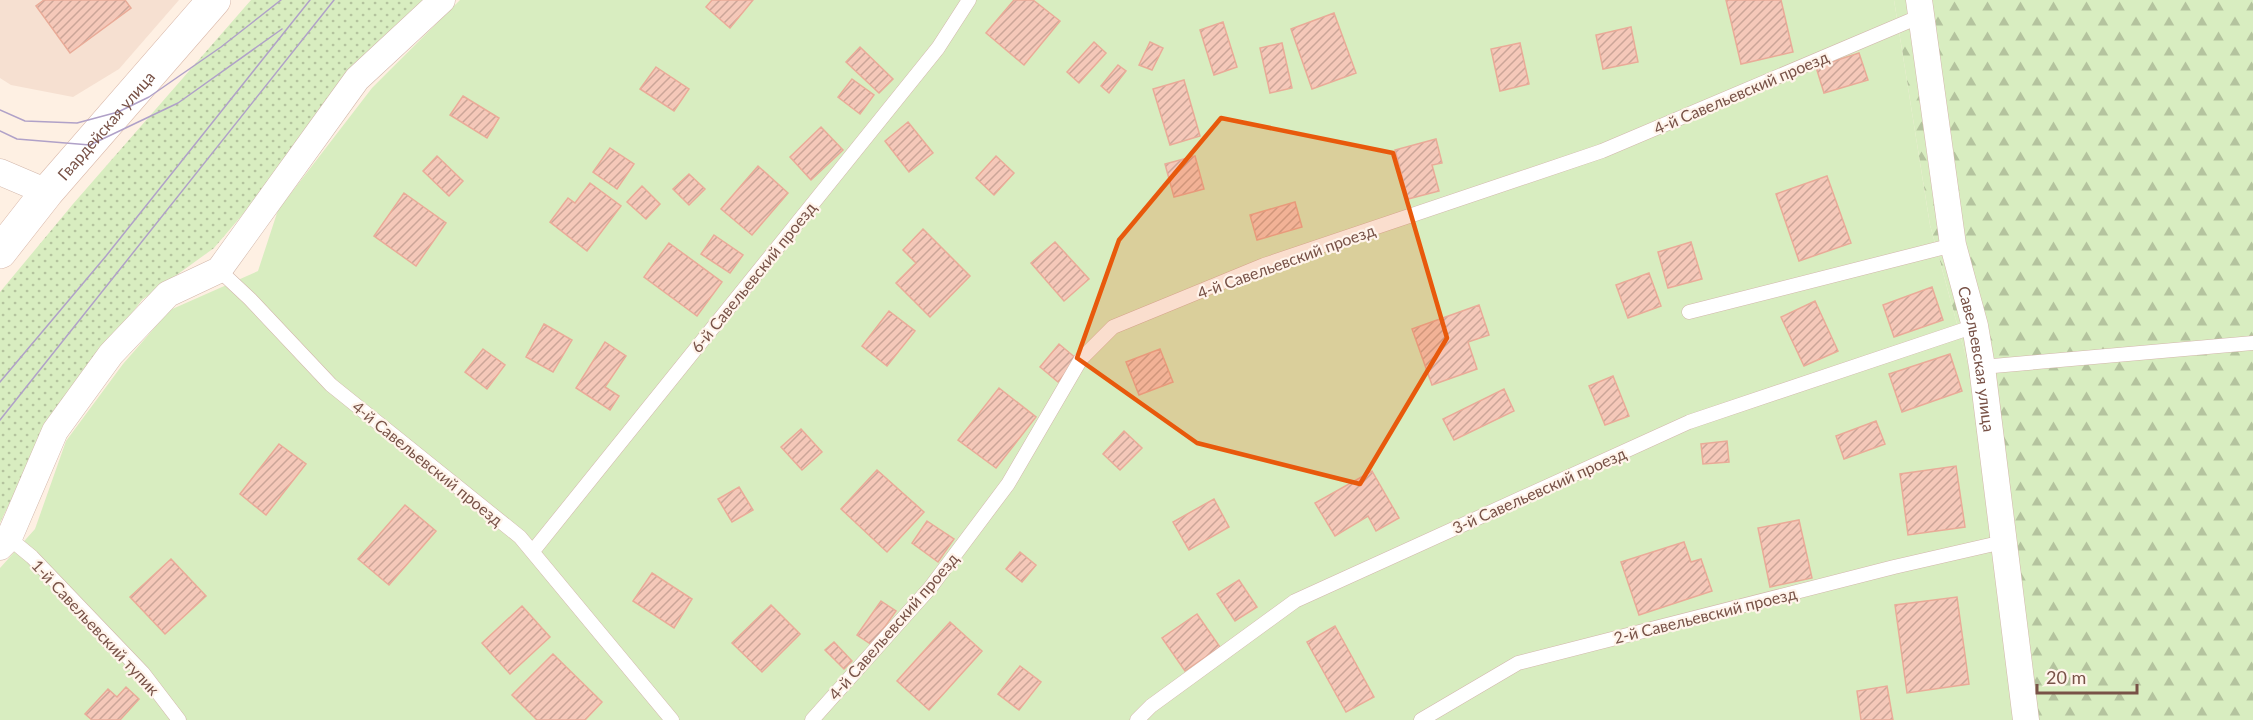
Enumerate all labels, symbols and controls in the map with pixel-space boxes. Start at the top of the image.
street label: 4-й Савельевский проезд [1651,47,1831,137]
street label: Гвардейская улица [53,67,158,183]
street label: 6-й Савельевский проезд [686,198,820,356]
street label: 4-й Савельевский проезд [1194,220,1378,302]
street label: Савельевская улица [1955,284,1999,433]
street label: 4-й Савельевский проезд [349,396,507,530]
street label: 3-й Савельевский проезд [1449,443,1629,537]
street label: 4-й Савельевский проезд [824,549,962,703]
street label: 1-й Савельевский тупик [28,555,164,699]
street label: 2-й Савельевский проезд [1612,583,1799,647]
scale bar [2037,657,2138,695]
text: 20 m [2046,666,2086,688]

